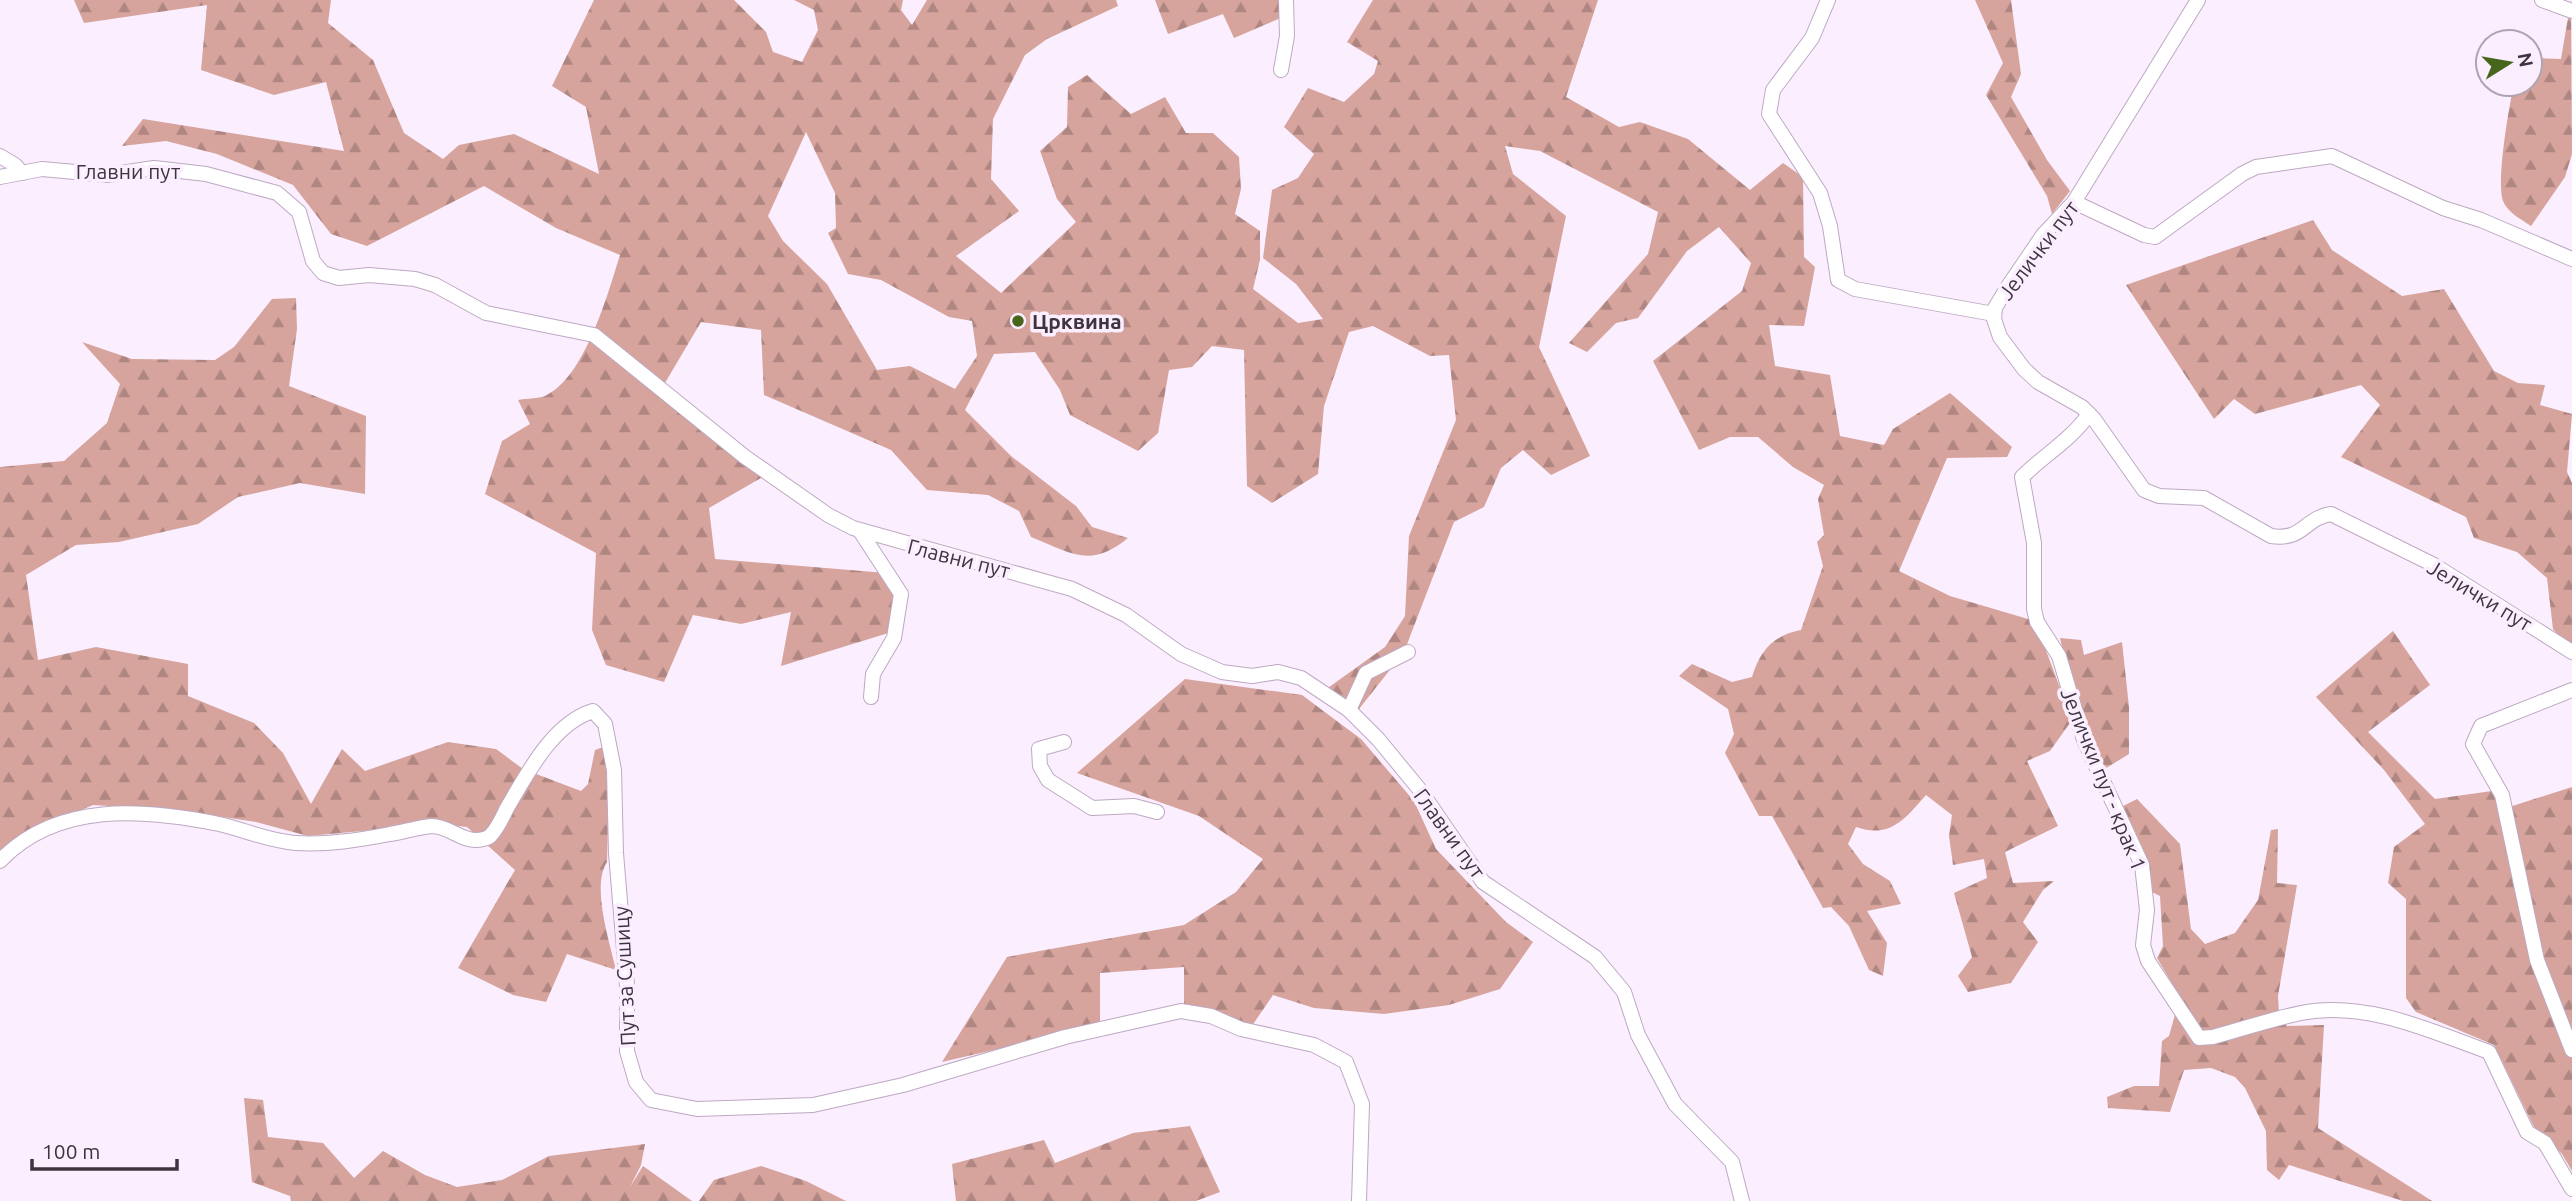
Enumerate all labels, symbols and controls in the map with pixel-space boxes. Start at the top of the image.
north arrow [2474,28,2544,98]
text: N [2514,51,2538,69]
street label: Главни пут [76,159,181,183]
street label: Јелички пут [1993,195,2083,304]
place label: Црквина [1032,309,1122,333]
marker: Црквина [1010,313,1026,329]
street label: Главни пут [905,534,1013,582]
street label: Јелички пут [2423,554,2537,636]
street label: Јелички пут - крак 1 [2056,684,2152,874]
street label: Главни пут [1410,784,1491,883]
street label: Пут за Сушицу [608,905,640,1047]
scale bar [32,1128,177,1172]
text: 100 m [42,1139,100,1163]

